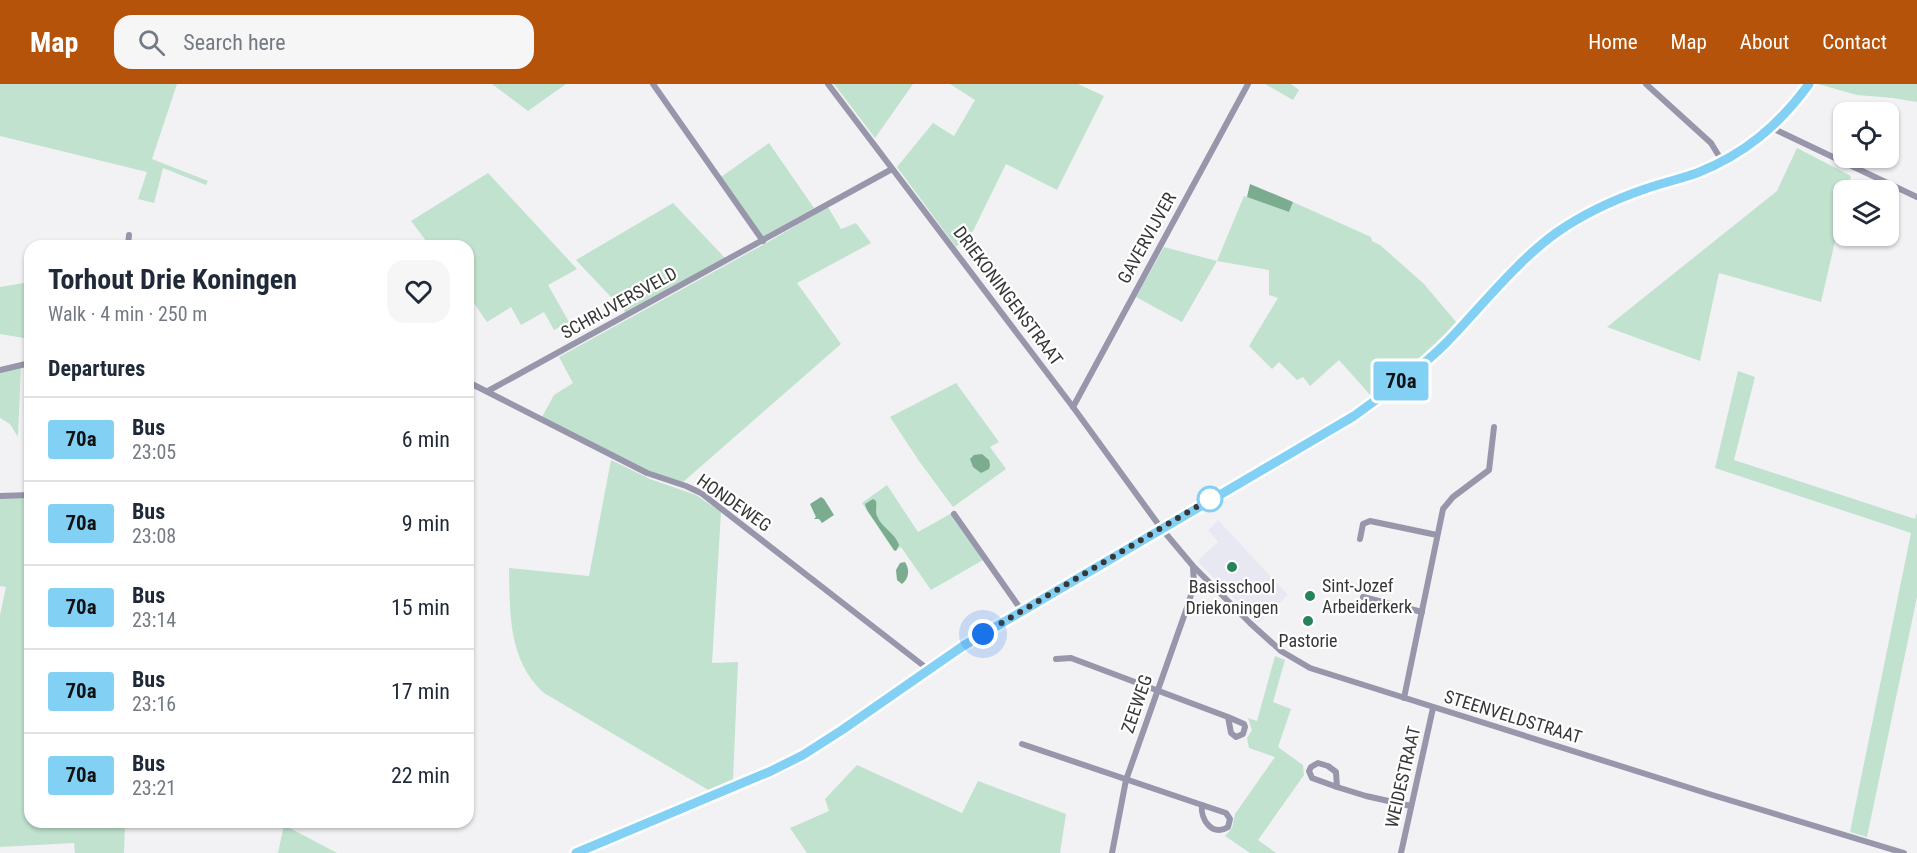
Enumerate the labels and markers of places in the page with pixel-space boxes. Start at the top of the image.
unlabelled marker [1197,486,1223,512]
marker: Basisschool Driekoningen [1225,560,1239,574]
place label: Sint-Jozef Arbeiderkerk [1322,575,1412,617]
place label: Basisschool Driekoningen [1185,576,1279,618]
marker: Sint-Jozef Arbeiderkerk [1303,589,1317,603]
marker: Pastorie [1301,614,1315,628]
place label: Pastorie [1279,630,1337,651]

